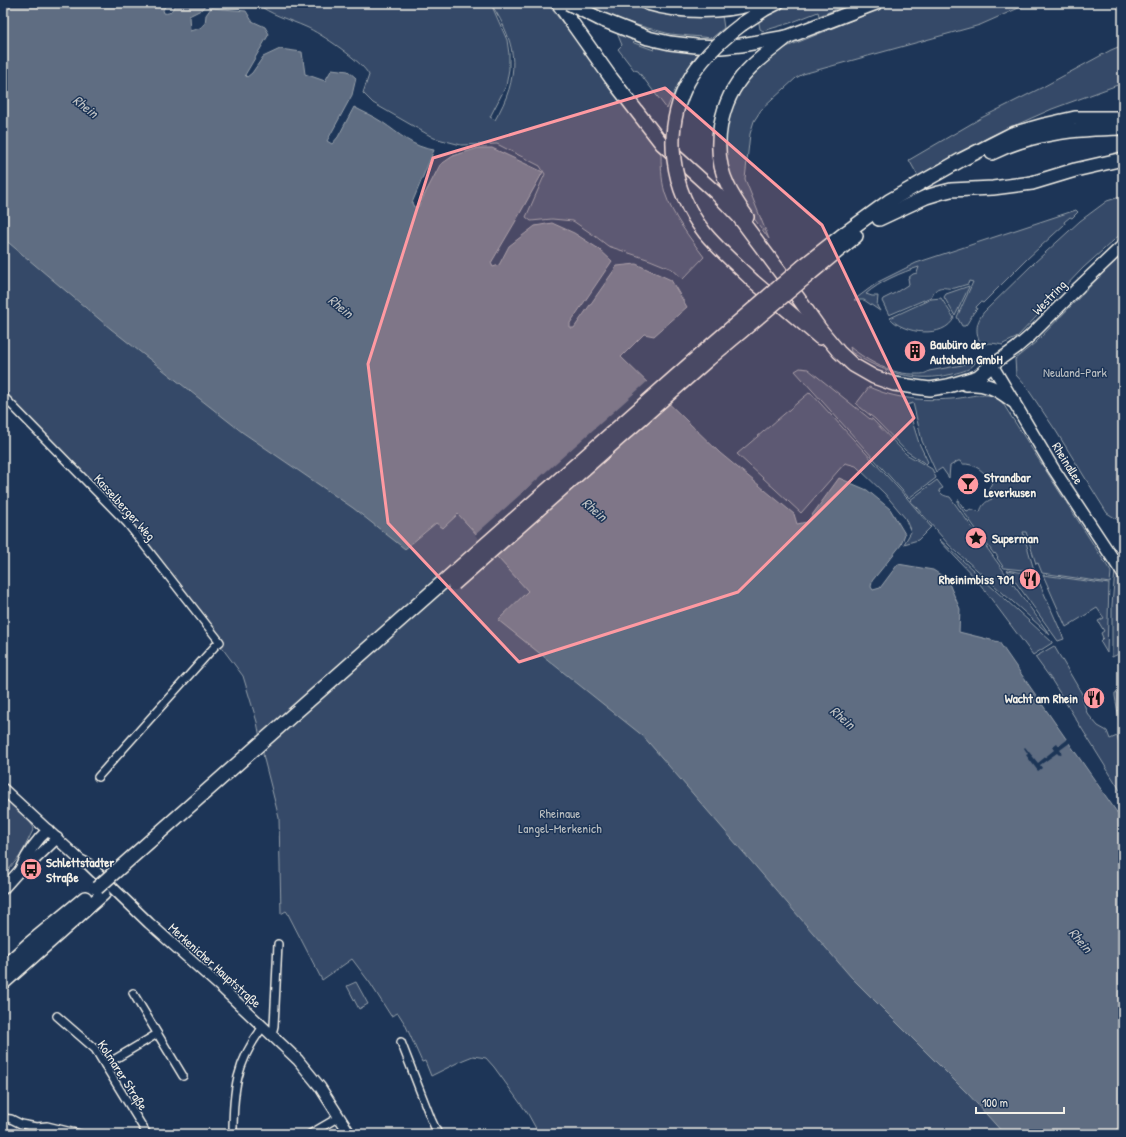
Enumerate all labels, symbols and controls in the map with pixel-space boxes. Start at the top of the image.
water label: Rhein [69,90,104,123]
street label: Westring [1028,275,1070,318]
water label: Rhein [324,290,359,323]
place label: Baubüro der Autobahn GmbH [930,335,1003,368]
building icon: Baubüro der Autobahn GmbH [902,338,928,364]
park label: Neuland-Park [1043,363,1107,381]
street label: Rheinallee [1048,439,1088,487]
place label: Strandbar Leverkusen [984,468,1036,501]
street label: Kasselberger Weg [90,470,160,544]
bar icon: Strandbar Leverkusen [955,471,981,497]
water label: Rhein [578,493,613,526]
place icon: Superman [963,525,989,551]
place label: Superman [992,529,1039,548]
restaurant icon: Rheinimbiss 701 [1017,566,1043,592]
place label: Rheinimbiss 701 [939,570,1014,588]
restaurant icon: Wacht am Rhein [1081,685,1107,711]
place label: Wacht am Rhein [1005,689,1078,707]
water label: Rhein [826,701,861,734]
park label: Rheinaue Langel-Merkenich [518,804,602,837]
place label: Schlettstadter Straße [46,853,115,887]
bus stop icon: Schlettstadter Straße [18,856,44,882]
street label: Merkenicher Hauptstraße [165,918,265,1012]
water label: Rhein [1065,923,1098,958]
street label: Kolmarer Straße [94,1036,152,1114]
scale bar [976,1089,1064,1115]
text: 100 m [982,1094,1008,1111]

